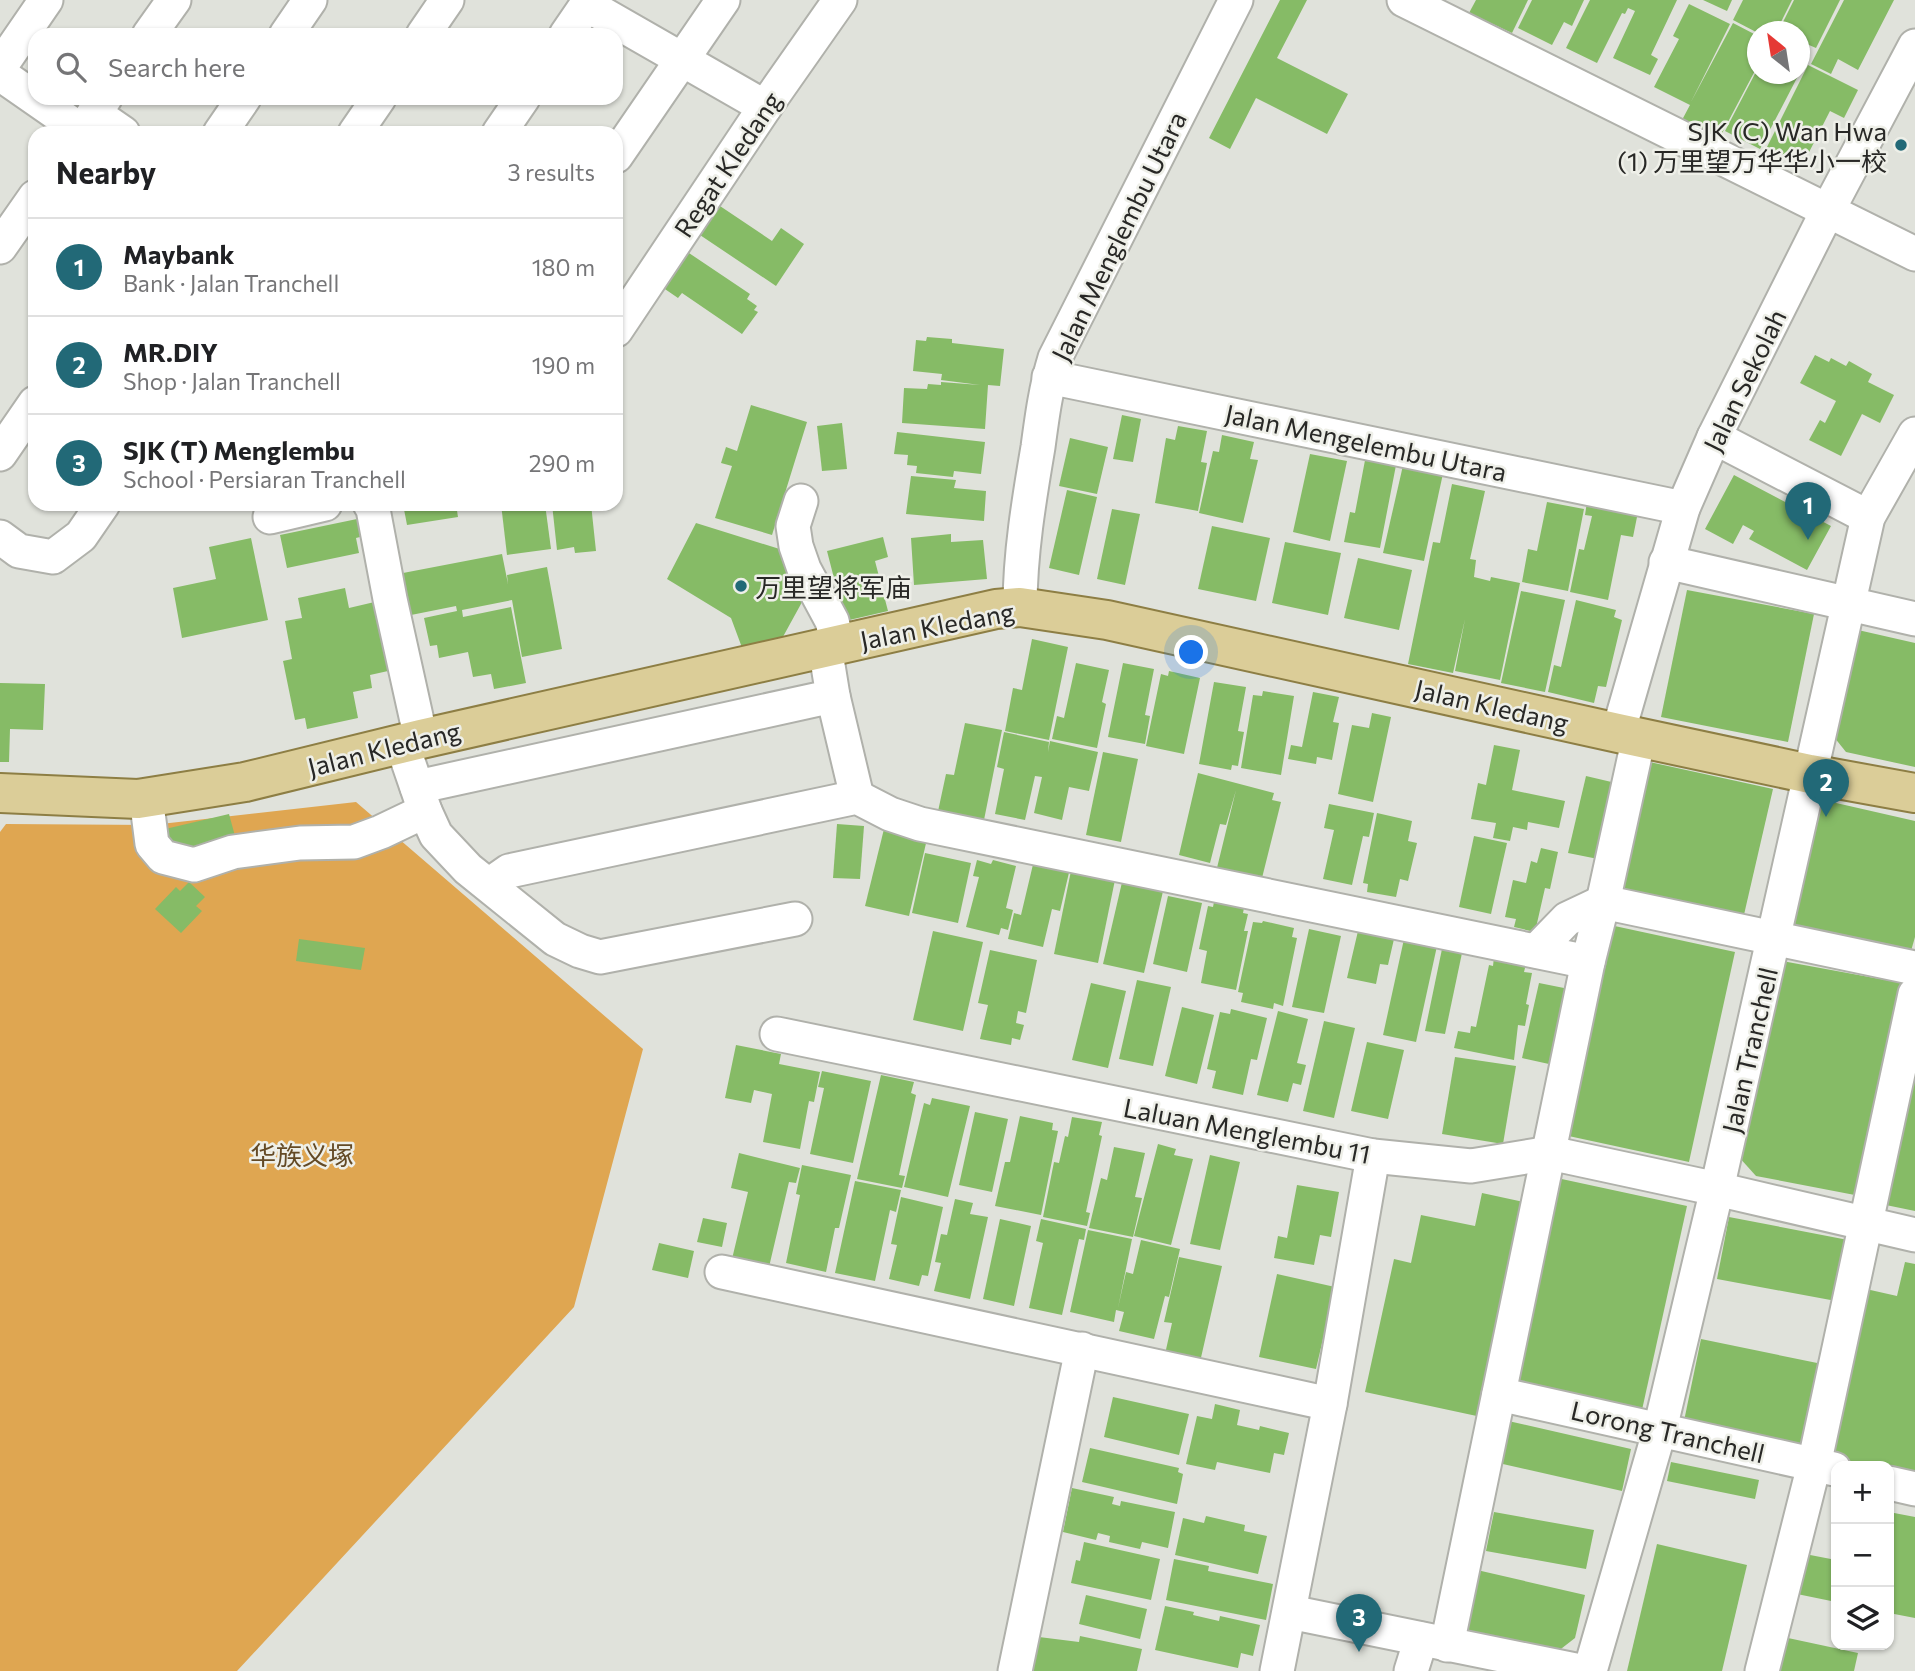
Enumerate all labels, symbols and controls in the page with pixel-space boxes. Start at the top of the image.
north arrow [1747,21,1810,84]
search box [28,28,623,105]
icon: search [52,48,90,86]
text: Search here [108,51,246,82]
street label: Regat Kledang [667,85,787,243]
street label: Jalan Menglembu Utara [1044,106,1192,366]
place label: SJK (C) Wan Hwa (1) 万里望万华华小一校 [1617,115,1887,176]
marker: SJK (C) Wan Hwa (1) 万里望万华华小一校 [1893,137,1909,153]
text: Nearby [56,153,156,190]
text: 3 results [508,158,595,186]
text: Maybank [123,238,235,269]
text: 1 [74,253,84,281]
text: 180 m [532,253,595,281]
text: Bank · Jalan Tranchell [123,269,339,297]
street label: Jalan Sekolah [1696,304,1792,456]
text: MR.DIY [123,336,218,367]
text: 2 [72,351,86,379]
text: 190 m [532,351,595,379]
text: Shop · Jalan Tranchell [123,367,341,395]
street label: Jalan Mengelembu Utara [1222,397,1510,487]
text: SJK (T) Menglembu [123,434,355,465]
text: 3 [72,449,86,477]
text: 290 m [529,449,595,477]
text: School · Persiaran Tranchell [123,465,406,493]
pin: 1 [1785,482,1831,540]
place label: 万里望将军庙 [755,571,911,602]
marker: 万里望将军庙 [733,578,749,594]
street label: Jalan Kledang [857,595,1017,655]
your location [1174,635,1208,669]
street label: Jalan Kledang [1412,672,1572,738]
street label: Jalan Kledang [304,714,464,782]
pin: 2 [1803,759,1849,817]
street label: Jalan Tranchell [1715,964,1783,1136]
street label: Laluan Menglembu 11 [1121,1091,1373,1169]
park label: 华族义塚 [250,1139,354,1170]
street label: Lorong Tranchell [1568,1394,1768,1468]
map controls [1831,1461,1894,1650]
button: + [1831,1461,1894,1524]
button: − [1831,1524,1894,1587]
button: layers [1831,1587,1894,1650]
pin: 3 [1336,1594,1382,1652]

